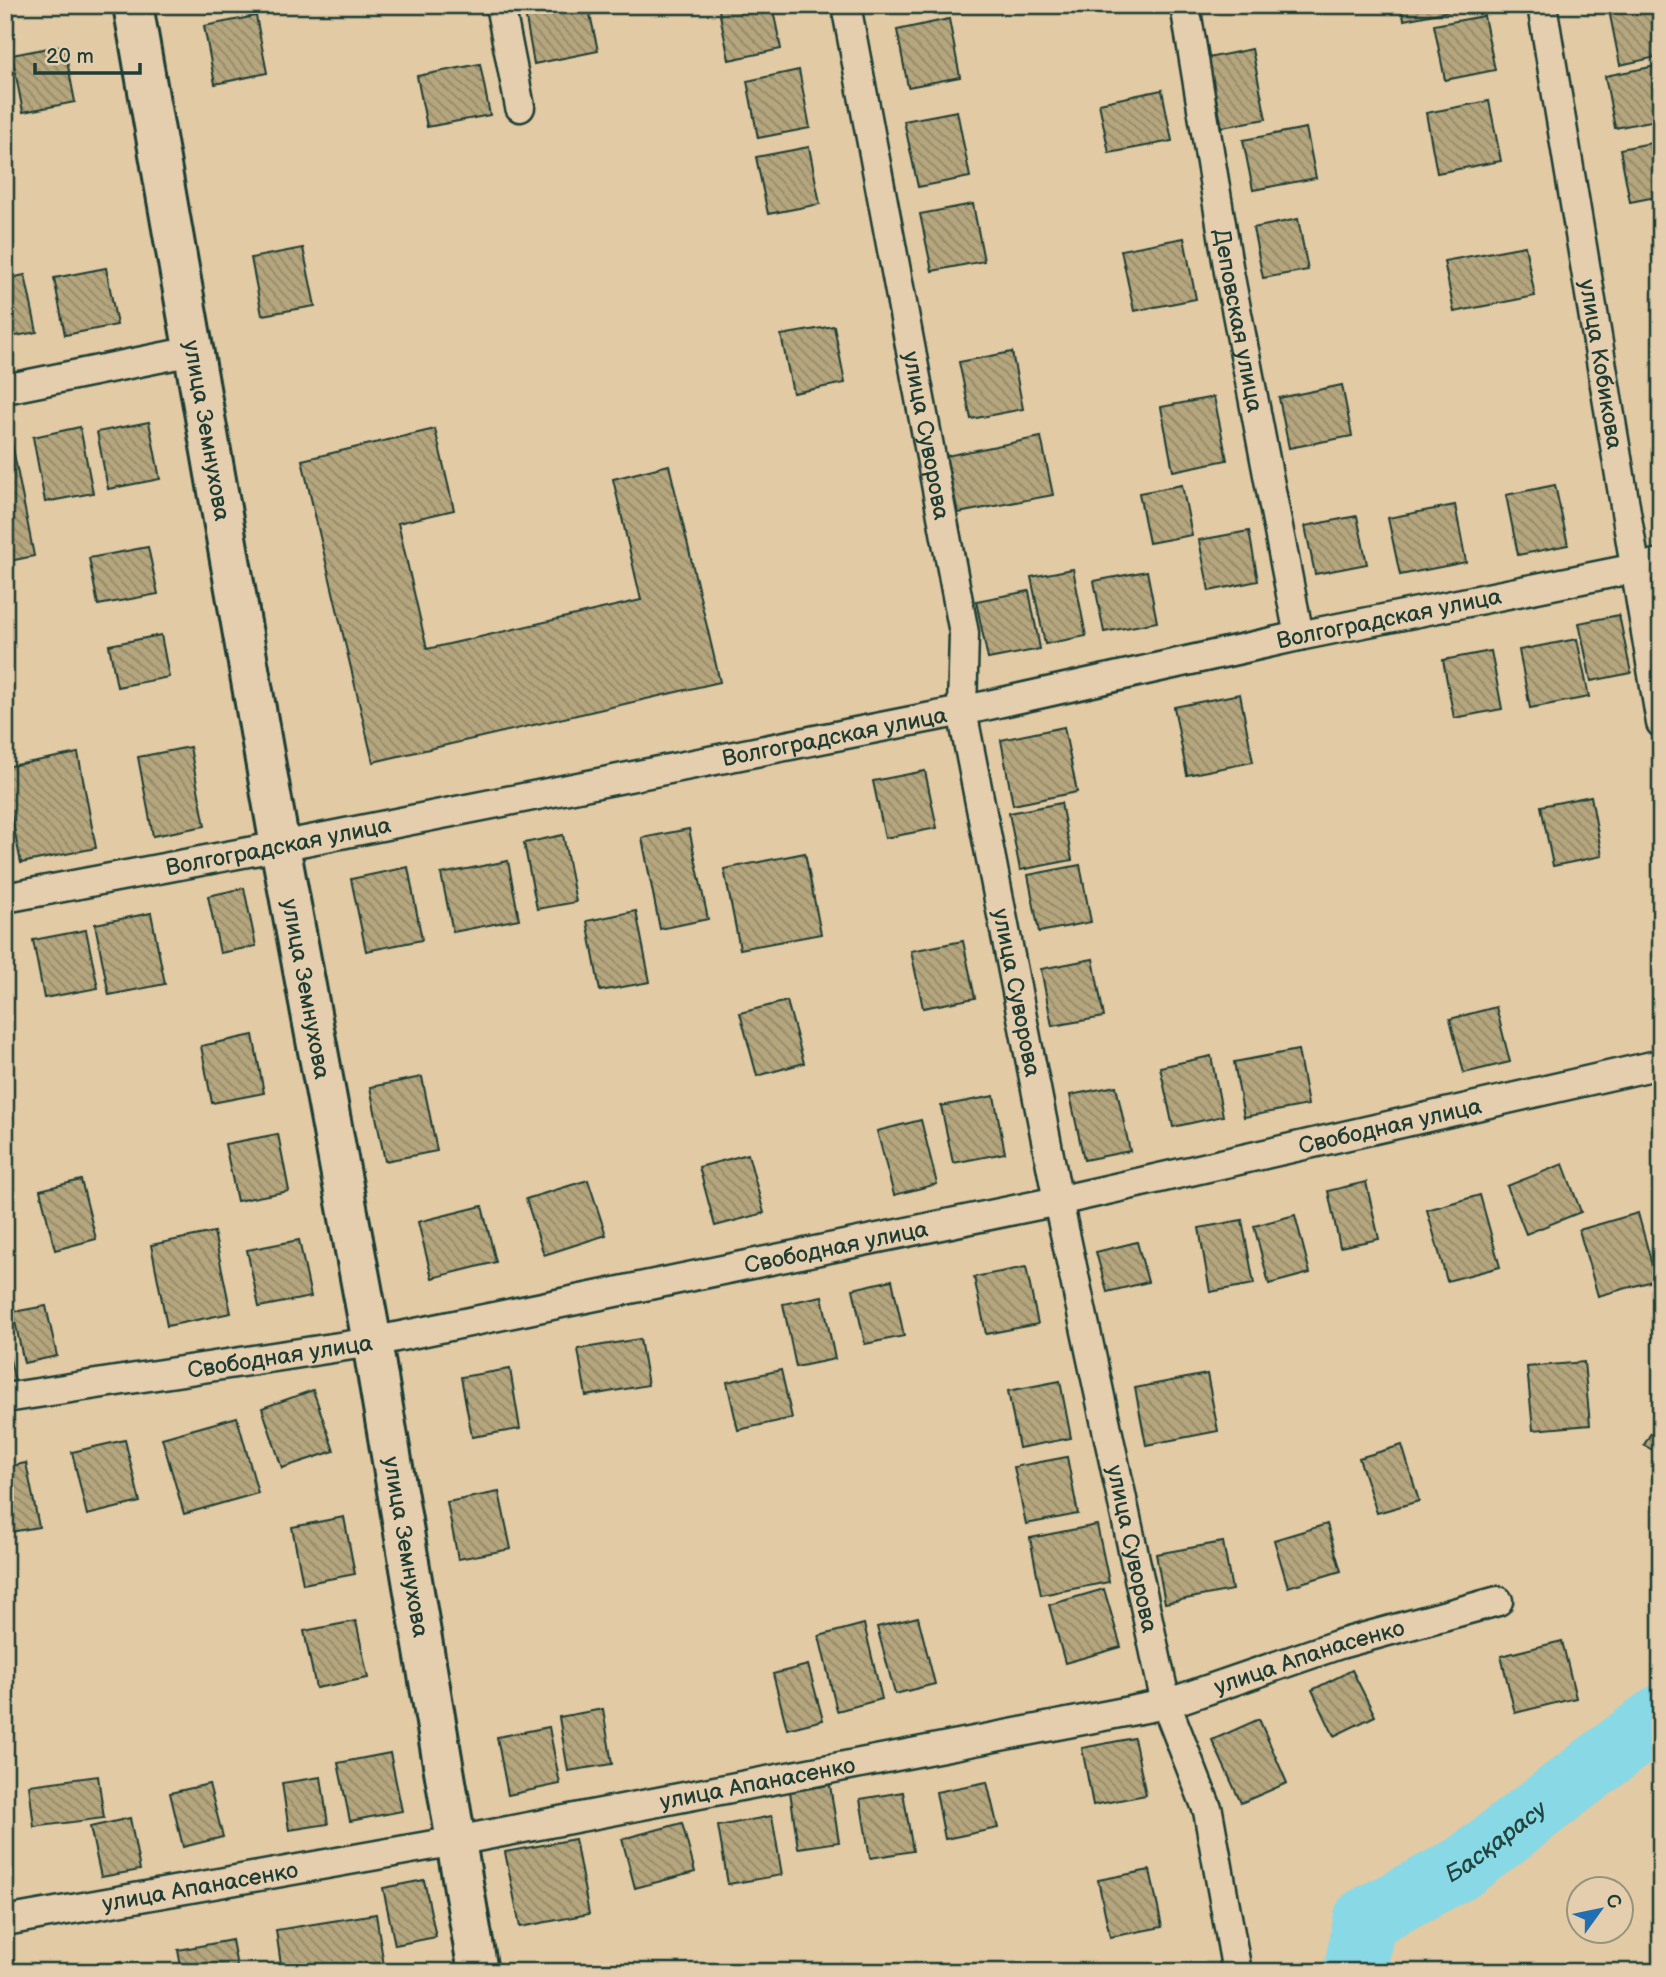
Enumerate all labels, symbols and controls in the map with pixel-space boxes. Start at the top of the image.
scale bar [35,32,140,76]
text: 20 m [46,44,94,69]
street label: Деповская улица [1207,227,1269,415]
street label: улица Кобикова [1573,277,1628,452]
street label: улица Земнухова [177,338,236,524]
street label: улица Суворова [896,349,956,523]
street label: Волгоградская улица [1274,582,1504,656]
street label: Волгоградская улица [720,701,950,773]
street label: Волгоградская улица [163,811,394,882]
street label: улица Земнухова [275,897,336,1082]
street label: улица Суворова [986,906,1046,1080]
street label: Свободная улица [1296,1092,1485,1161]
street label: Свободная улица [742,1215,931,1280]
street label: Свободная улица [185,1329,375,1385]
street label: улица Земнухова [377,1455,435,1640]
street label: улица Суворова [1100,1463,1163,1636]
street label: улица Апанасенко [1211,1614,1408,1701]
street label: улица Апанасенко [658,1751,858,1816]
water label: Басқарасу [1440,1794,1553,1889]
street label: улица Апанасенко [100,1856,300,1919]
north arrow [1564,1876,1634,1946]
text: С [1600,1890,1626,1913]

